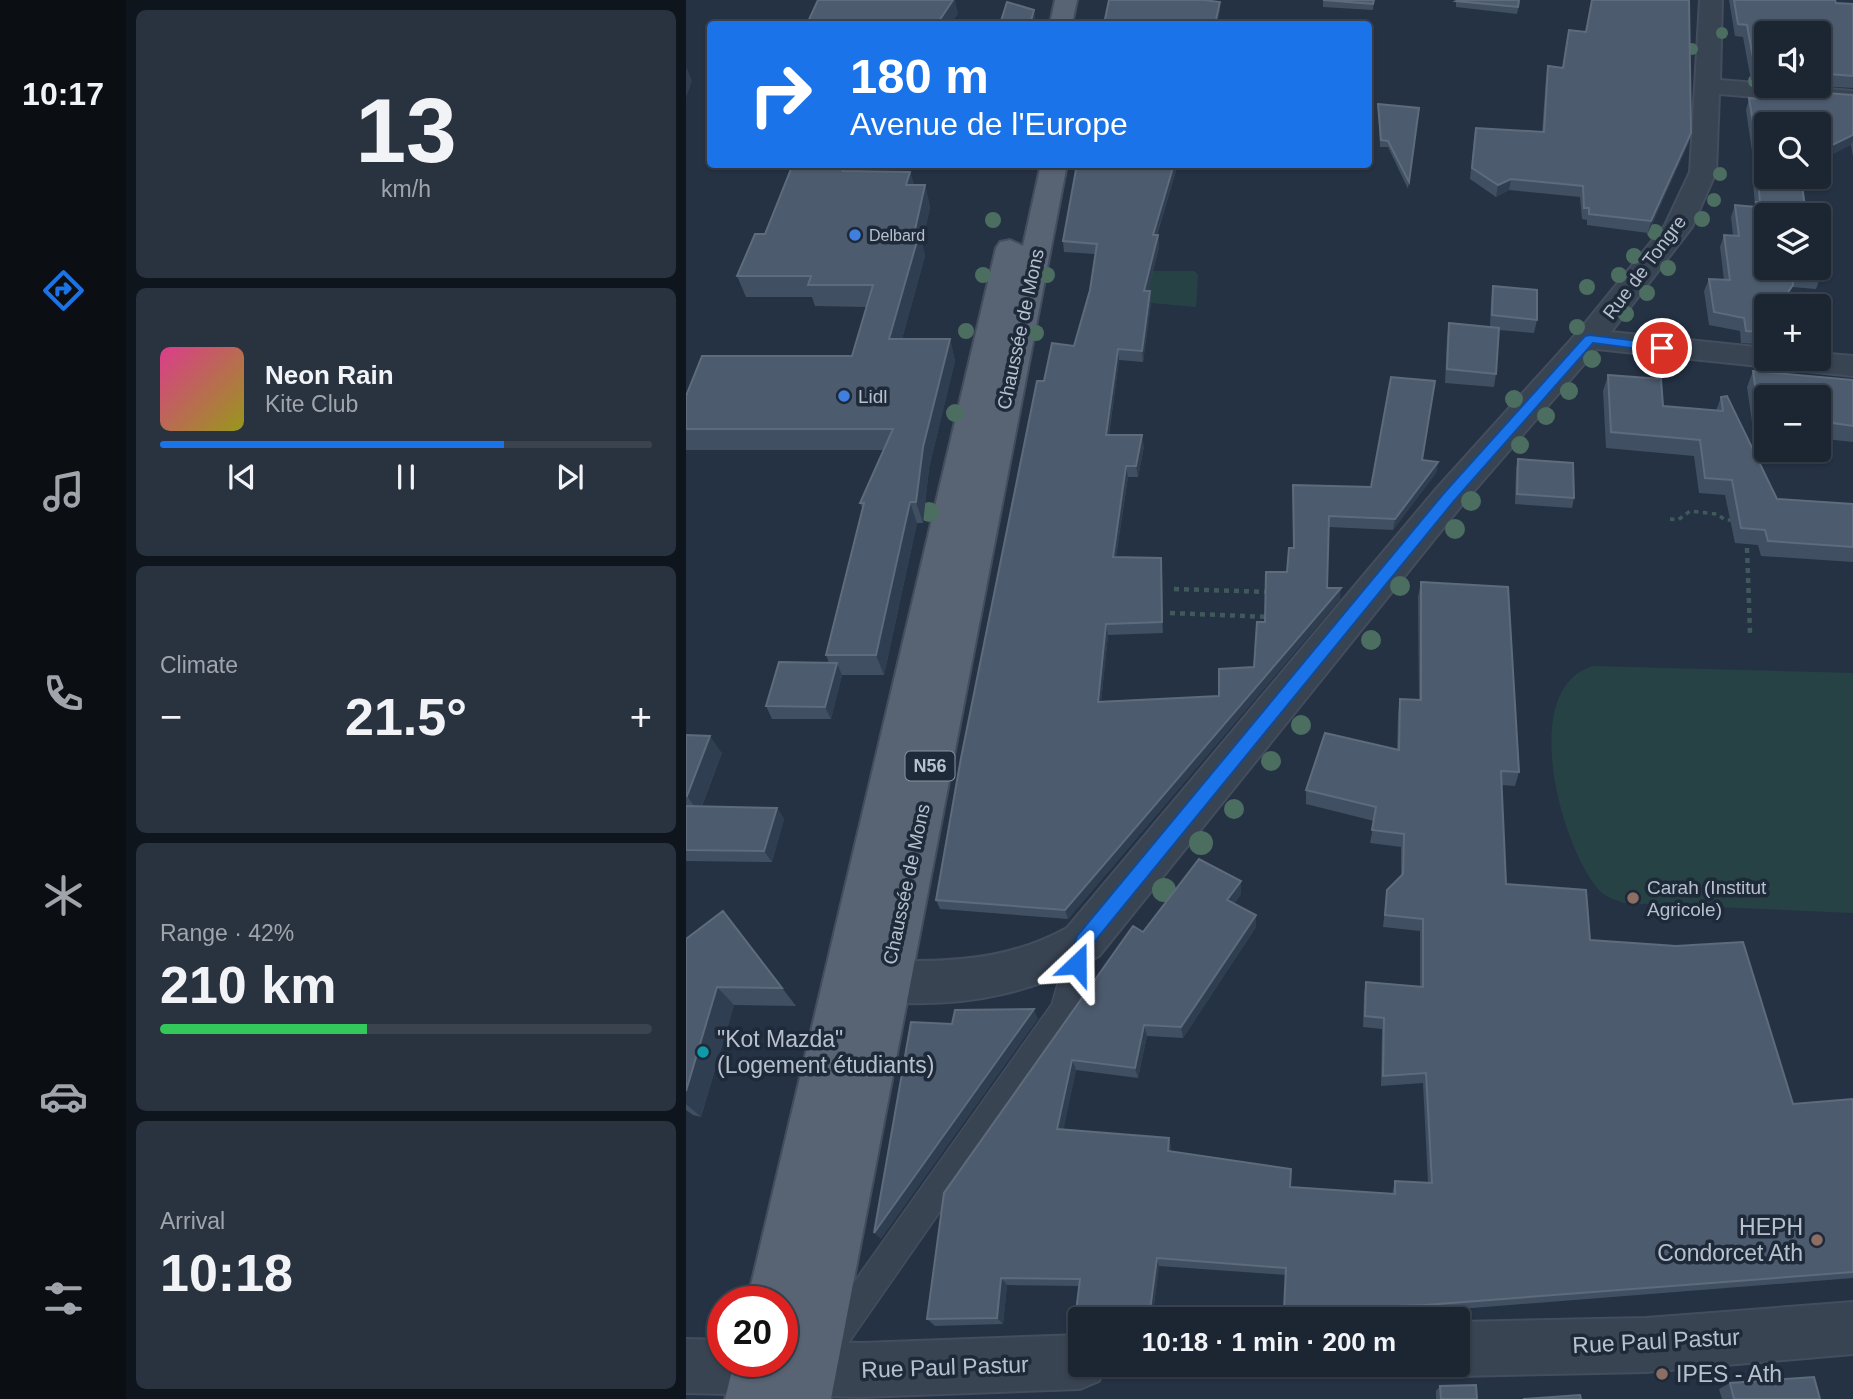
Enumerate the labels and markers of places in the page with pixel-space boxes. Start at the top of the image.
marker: Delbard [847,227,863,243]
place label: Delbard [869,227,925,244]
pin [1632,318,1692,378]
place label: Lidl [858,386,888,407]
marker: Lidl [836,388,852,404]
place label: Carah (Institut Agricole) [1647,877,1767,920]
marker: Carah (Institut Agricole) [1625,890,1641,906]
place label: "Kot Mazda" (Logement étudiants) [717,1026,934,1078]
marker: "Kot Mazda" (Logement étudiants) [695,1044,711,1060]
place label: HEPH Condorcet Ath [1657,1214,1803,1266]
marker: HEPH Condorcet Ath [1809,1232,1825,1248]
place label: IPES - Ath [1676,1361,1782,1387]
marker: IPES - Ath [1654,1366,1670,1382]

